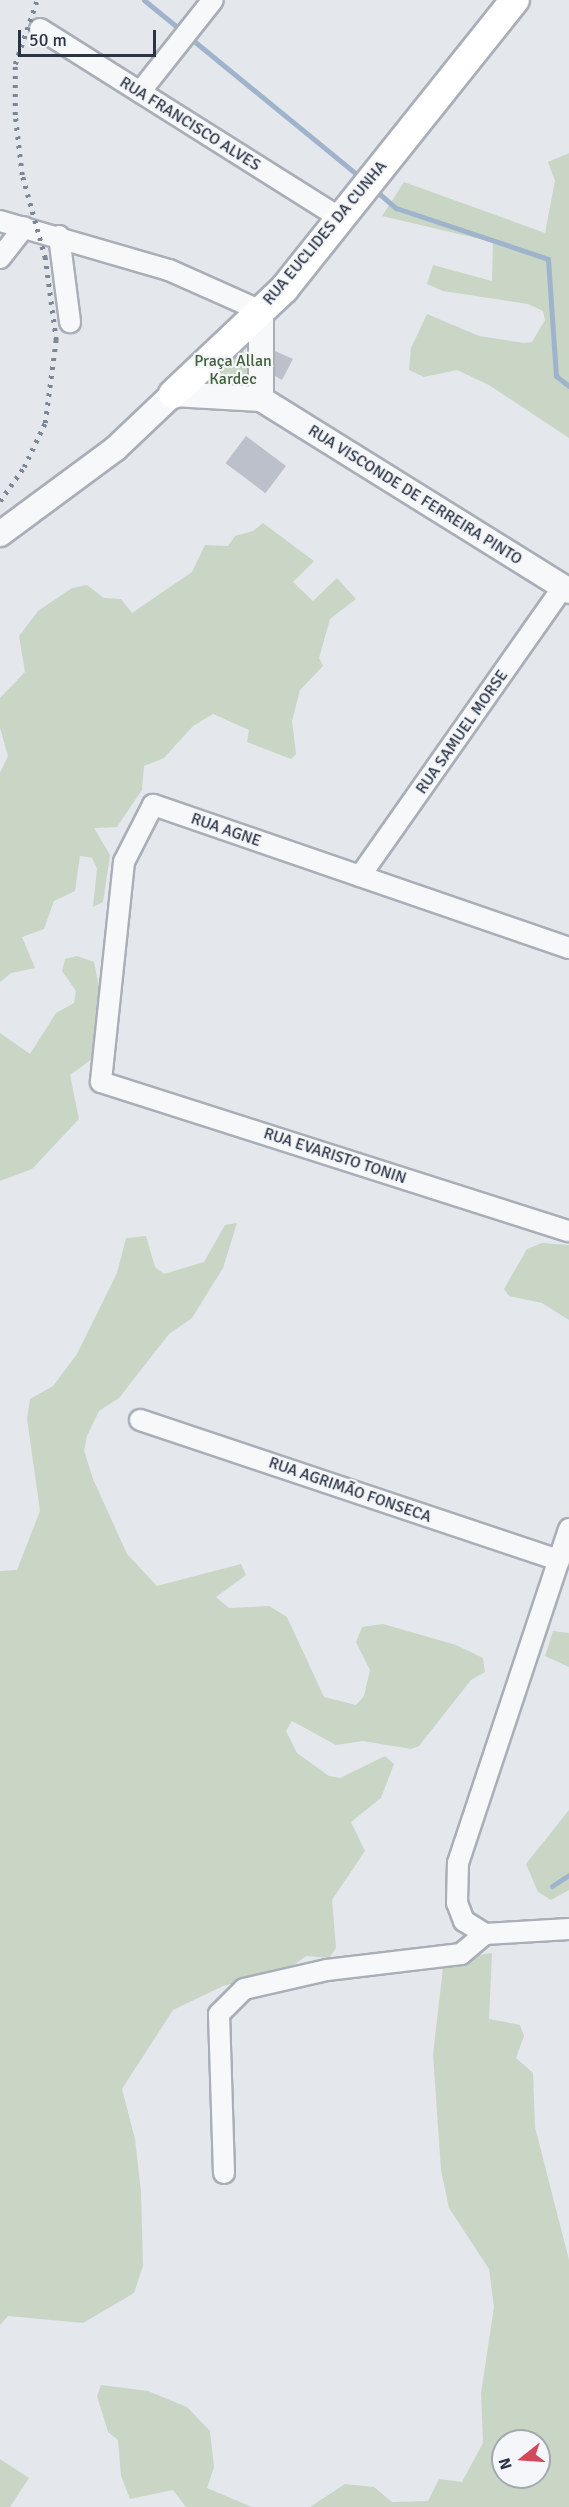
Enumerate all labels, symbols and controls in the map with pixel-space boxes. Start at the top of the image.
scale bar [21,18,159,56]
text: 50 m [29,29,67,51]
street label: RUA FRANCISCO ALVES [116,73,264,175]
street label: RUA EUCLIDES DA CUNHA [259,157,391,309]
park label: Praça Allan Kardec [194,351,272,389]
street label: RUA VISCONDE DE FERREIRA PINTO [305,421,525,569]
street label: RUA SAMUEL MORSE [412,666,512,798]
street label: RUA AGNE [188,809,264,851]
street label: RUA EVARISTO TONIN [261,1124,409,1188]
street label: RUA AGRIMÃO FONSECA [266,1453,434,1527]
north arrow [491,2429,551,2489]
text: N [495,2455,517,2472]

